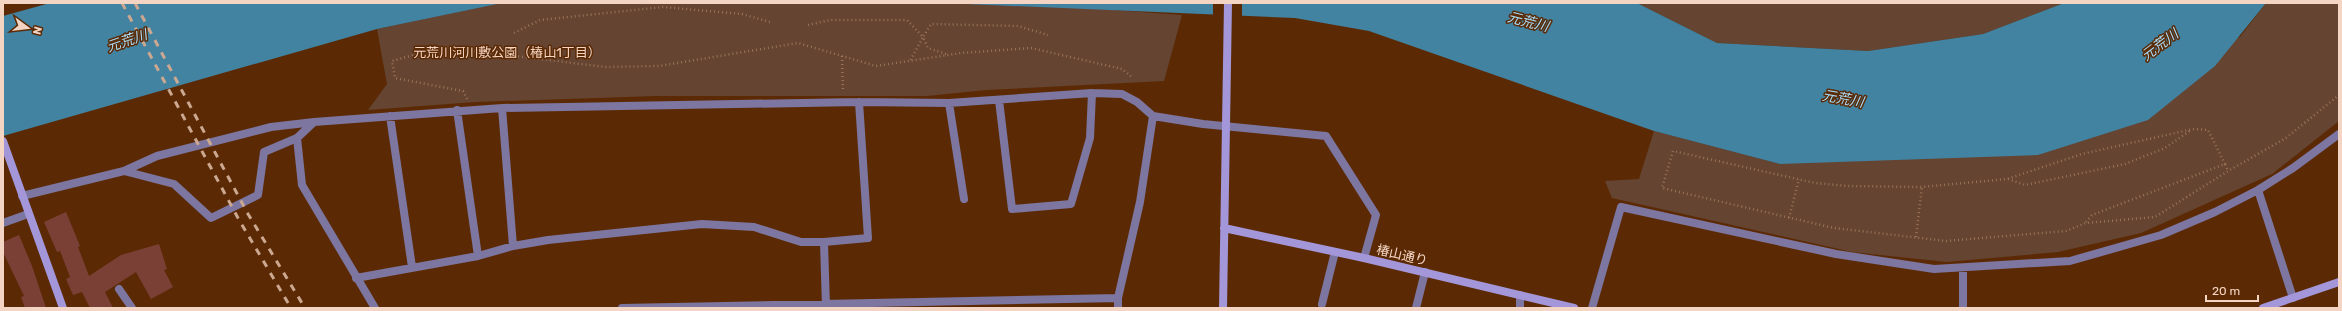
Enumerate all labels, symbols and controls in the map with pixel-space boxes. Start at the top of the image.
north arrow [8,8,48,48]
water label: 元荒川 [1506,9,1552,36]
water label: 元荒川 [2138,24,2183,64]
text: N [30,25,44,36]
water label: 元荒川 [104,25,152,56]
park label: 元荒川河川敷公園（椿山1丁目） [413,45,601,60]
water label: 元荒川 [1821,87,1867,111]
street label: 椿山通り [1375,242,1429,268]
scale bar [2206,277,2258,303]
text: 20 m [2212,284,2240,298]

